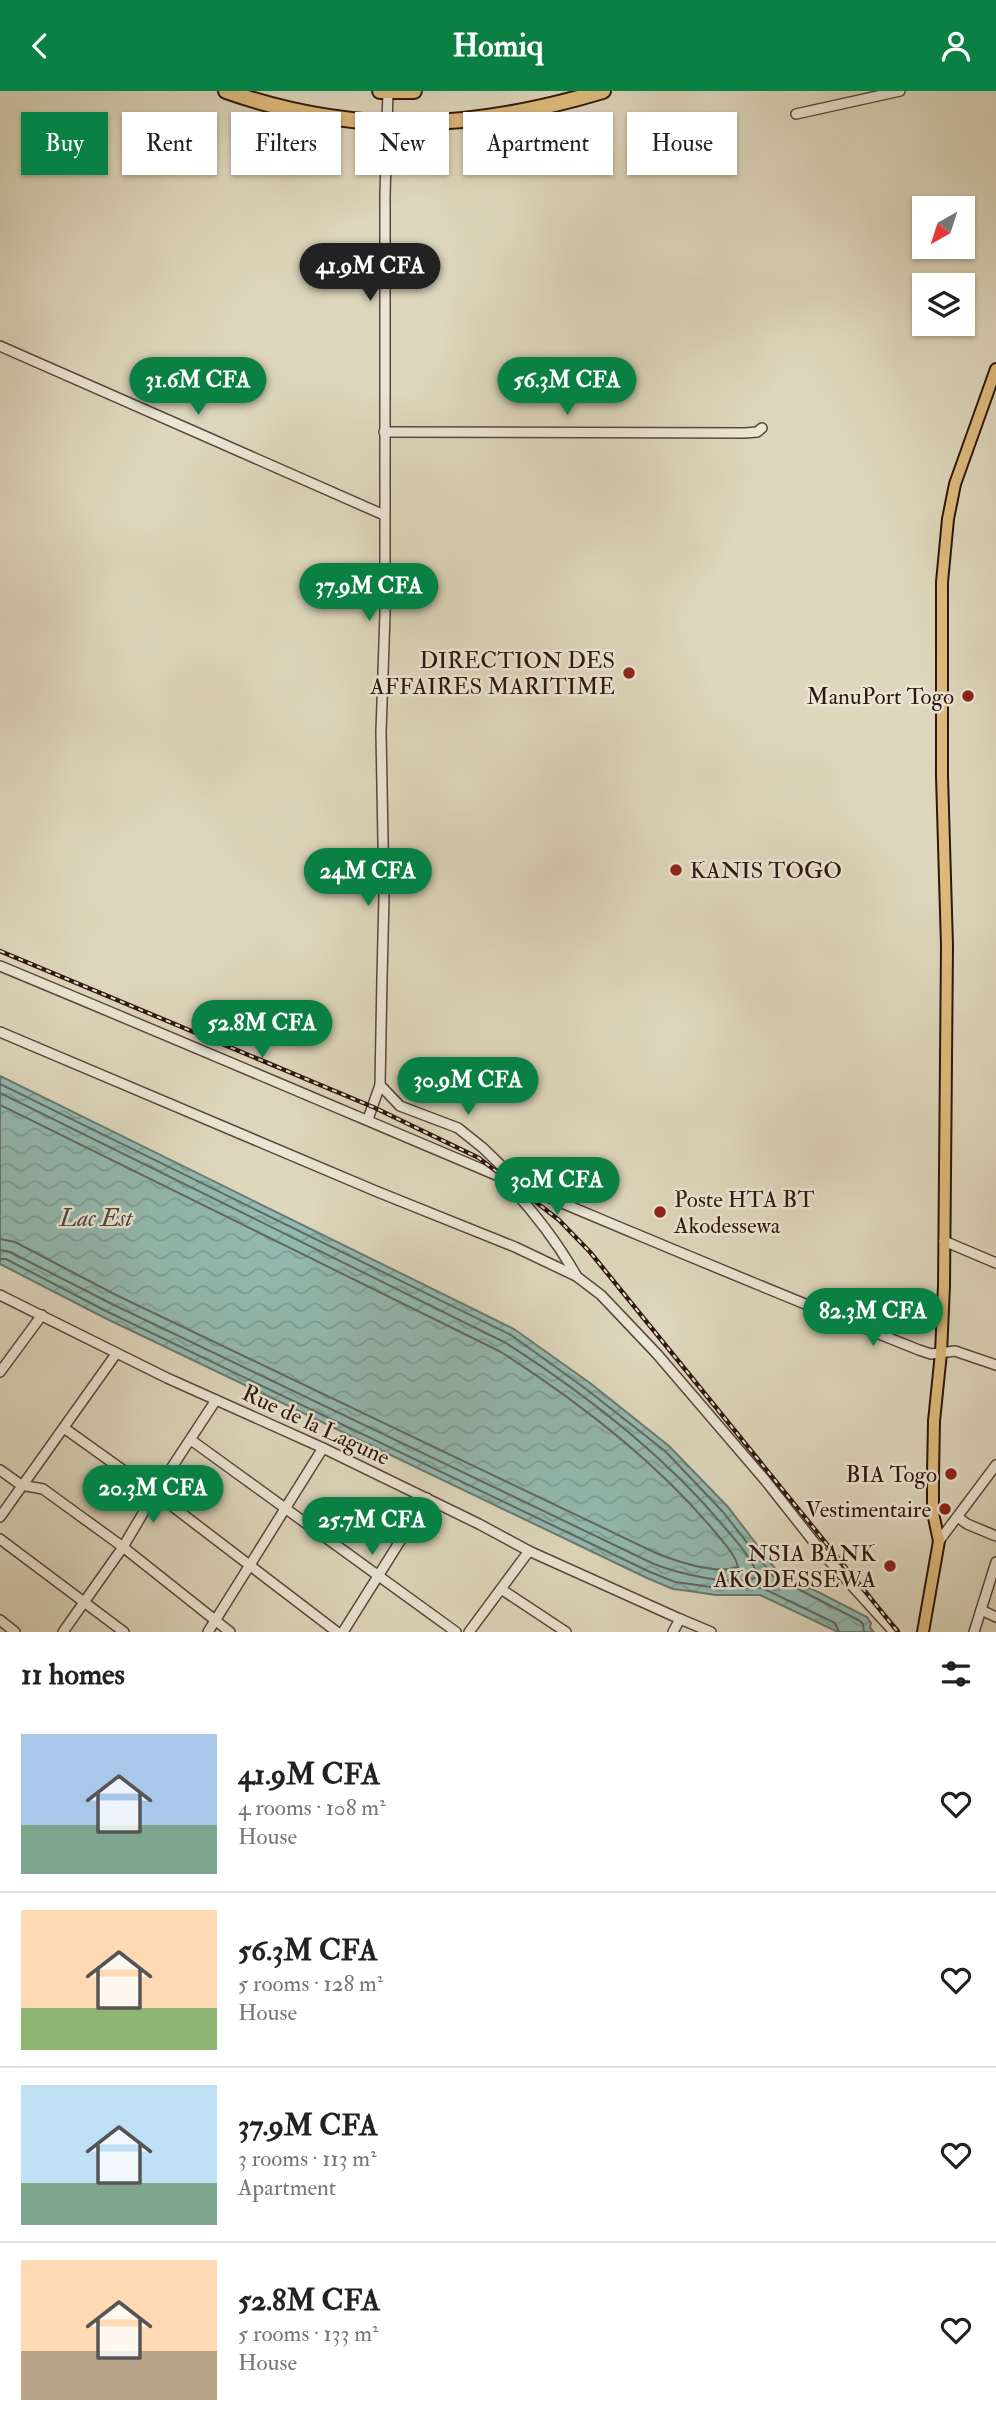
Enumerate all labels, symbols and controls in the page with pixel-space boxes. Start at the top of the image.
text: Homiq [452,26,544,66]
icon: back [21,27,59,65]
icon: person [937,27,975,65]
chip: Buy [21,112,108,175]
chip: Rent [122,112,217,175]
chip: Filters [231,112,341,175]
chip: New [355,112,449,175]
chip: Apartment [463,112,613,175]
chip: House [627,112,737,175]
north arrow [912,196,975,259]
map controls [912,196,975,336]
pin: 41.9M CFA [290,243,450,303]
text: 41.9M CFA [315,251,425,280]
button: layers [912,273,975,336]
pin: 31.6M CFA [118,357,278,417]
pin: 56.3M CFA [487,357,647,417]
text: 31.6M CFA [145,365,251,394]
text: 56.3M CFA [513,365,621,394]
pin: 37.9M CFA [289,563,449,623]
text: 37.9M CFA [315,571,423,600]
place label: DIRECTION DES AFFAIRES MARITIME [369,646,615,701]
marker: DIRECTION DES AFFAIRES MARITIME [621,665,637,681]
place label: ManuPort Togo [807,682,954,711]
marker: ManuPort Togo [960,688,976,704]
pin: 24M CFA [303,849,433,908]
text: 24M CFA [320,856,416,885]
place label: KANIS TOGO [690,856,842,885]
marker: KANIS TOGO [668,862,684,878]
pin: 52.8M CFA [182,1000,342,1060]
text: 52.8M CFA [207,1008,317,1037]
pin: 30.9M CFA [388,1058,548,1117]
text: 30.9M CFA [413,1065,523,1094]
pin: 30M CFA [492,1157,622,1217]
text: 30M CFA [511,1165,603,1194]
place label: Poste HTA BT Akodessewa [673,1185,814,1240]
water label: Lac Est [58,1203,134,1234]
marker: Poste HTA BT Akodessewa [652,1204,668,1220]
pin: 82.3M CFA [793,1289,953,1348]
text: 82.3M CFA [819,1296,927,1325]
street label: Rue de la Lagune [238,1378,395,1472]
place label: BIA Togo [846,1460,937,1489]
pin: 20.3M CFA [73,1465,233,1525]
marker: BIA Togo [943,1466,959,1482]
text: 20.3M CFA [99,1473,208,1502]
place label: Vestimentaire [805,1495,931,1524]
pin: 25.7M CFA [292,1497,452,1557]
marker: Vestimentaire [937,1501,953,1517]
text: 25.7M CFA [318,1505,426,1534]
place label: NSIA BANK AKODESSEWA [713,1539,877,1594]
marker: NSIA BANK AKODESSEWA [882,1558,898,1574]
icon: filters [937,1655,975,1693]
text: 11 homes [21,1656,125,1693]
text: 41.9M CFA [238,1756,380,1793]
icon: home [77,1762,161,1846]
icon: heart [937,1785,975,1823]
text: 4 rooms · 108 m² [238,1793,386,1822]
text: House [238,1822,297,1851]
text: 56.3M CFA [238,1932,378,1969]
icon: home [77,1938,161,2022]
icon: heart [937,1961,975,1999]
text: 5 rooms · 128 m² [238,1969,383,1998]
text: House [238,1998,297,2027]
text: 37.9M CFA [238,2107,378,2144]
icon: home [77,2113,161,2197]
icon: heart [937,2136,975,2174]
text: 3 rooms · 113 m² [238,2144,377,2173]
text: Apartment [238,2173,336,2202]
text: 52.8M CFA [238,2282,380,2319]
icon: home [77,2288,161,2372]
icon: heart [937,2311,975,2349]
text: 5 rooms · 133 m² [238,2319,379,2348]
text: House [238,2348,297,2377]

